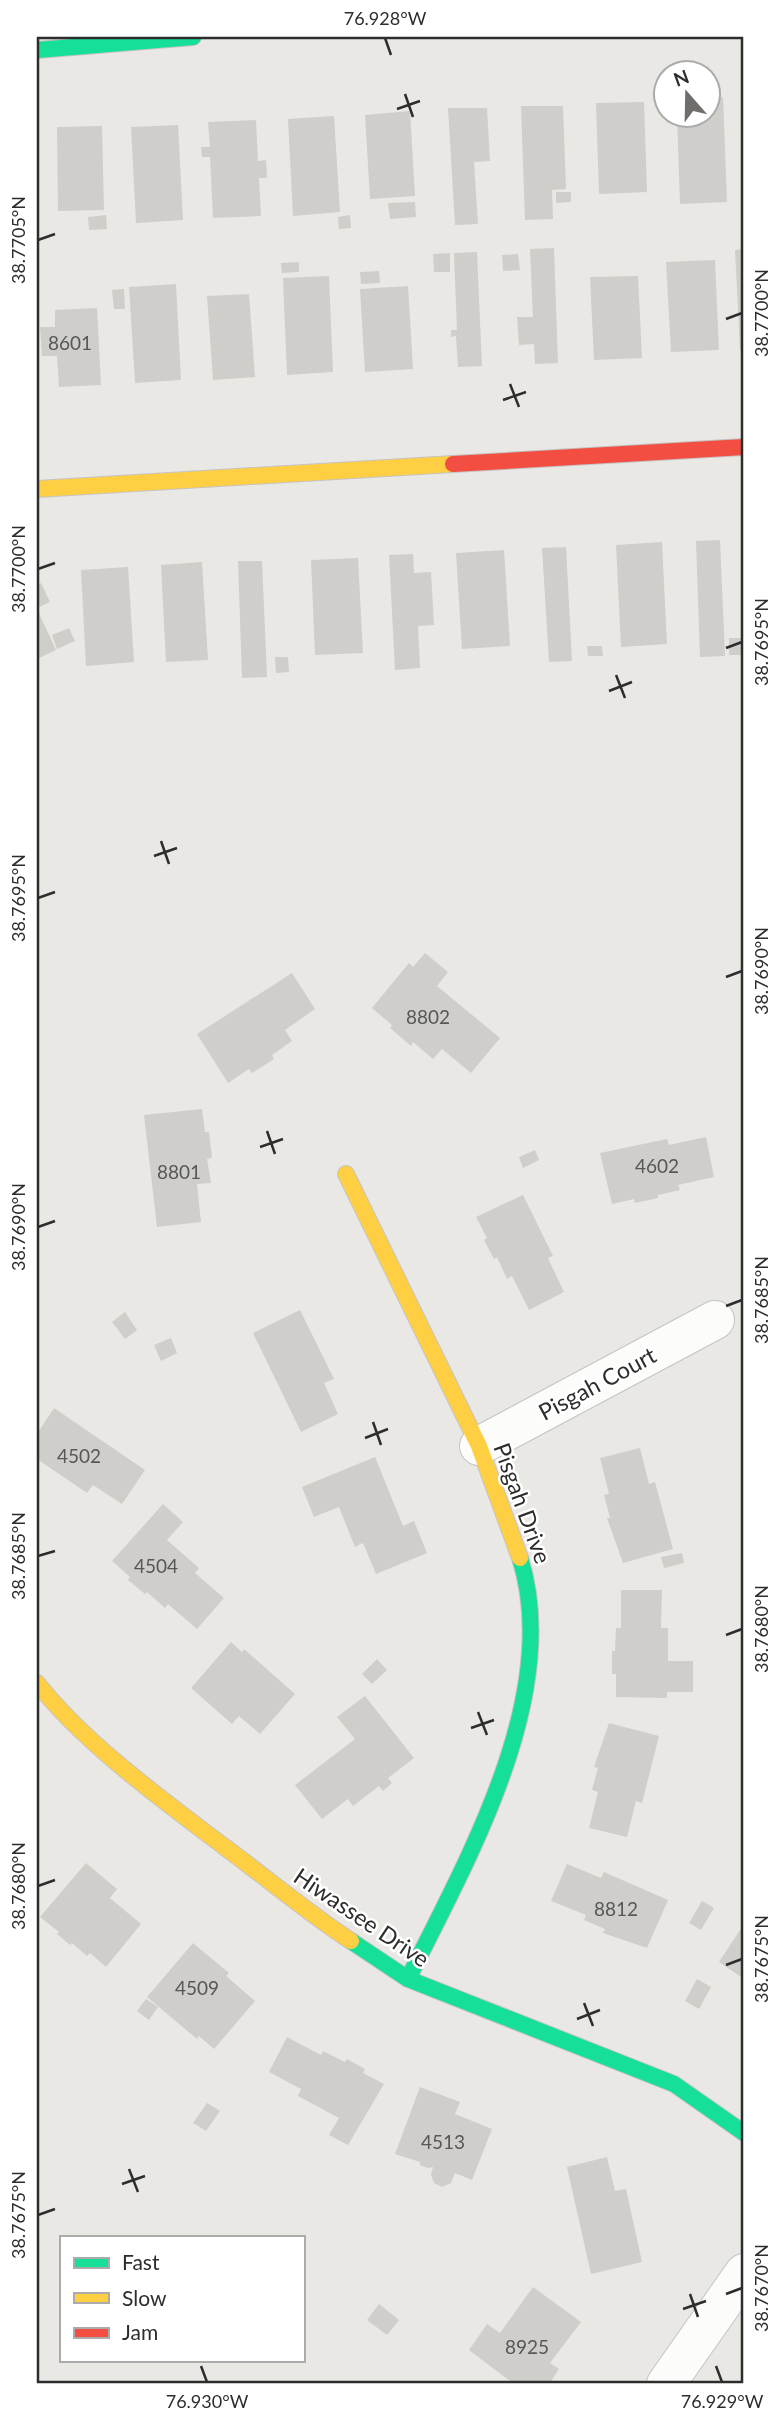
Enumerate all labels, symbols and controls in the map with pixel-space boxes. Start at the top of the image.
text: 76.928°W [344,7,427,29]
north arrow [652,60,722,130]
text: N [670,64,692,91]
text: 38.7705°N [7,196,29,284]
text: 38.7700°N [750,269,772,357]
house number: 8601 [48,331,92,354]
text: 38.7700°N [7,525,29,613]
text: 38.7695°N [750,598,772,686]
text: 38.7695°N [7,854,29,942]
text: 38.7690°N [750,927,772,1015]
house number: 8802 [406,1005,450,1028]
house number: 4602 [635,1154,679,1177]
house number: 8801 [157,1160,201,1183]
text: 38.7690°N [7,1183,29,1271]
text: 38.7685°N [750,1256,772,1344]
street label: Pisgah Court [534,1340,661,1426]
street label: Pisgah Drive [488,1439,558,1567]
house number: 4502 [57,1444,101,1467]
text: 38.7685°N [7,1512,29,1600]
house number: 4504 [134,1554,178,1577]
text: 38.7680°N [750,1585,772,1673]
text: 38.7680°N [7,1842,29,1930]
street label: Hiwassee Drive [289,1861,435,1973]
house number: 8812 [594,1897,638,1920]
text: 38.7675°N [750,1915,772,2003]
house number: 4509 [175,1976,219,1999]
house number: 4513 [421,2130,465,2153]
text: 38.7675°N [7,2171,29,2259]
legend [60,2236,304,2362]
text: 38.7670°N [750,2244,772,2332]
text: Fast [122,2249,160,2274]
text: Slow [122,2285,167,2310]
text: Jam [122,2319,158,2344]
house number: 8925 [505,2335,549,2358]
text: 76.930°W [166,2390,249,2412]
text: 76.929°W [681,2390,764,2412]

